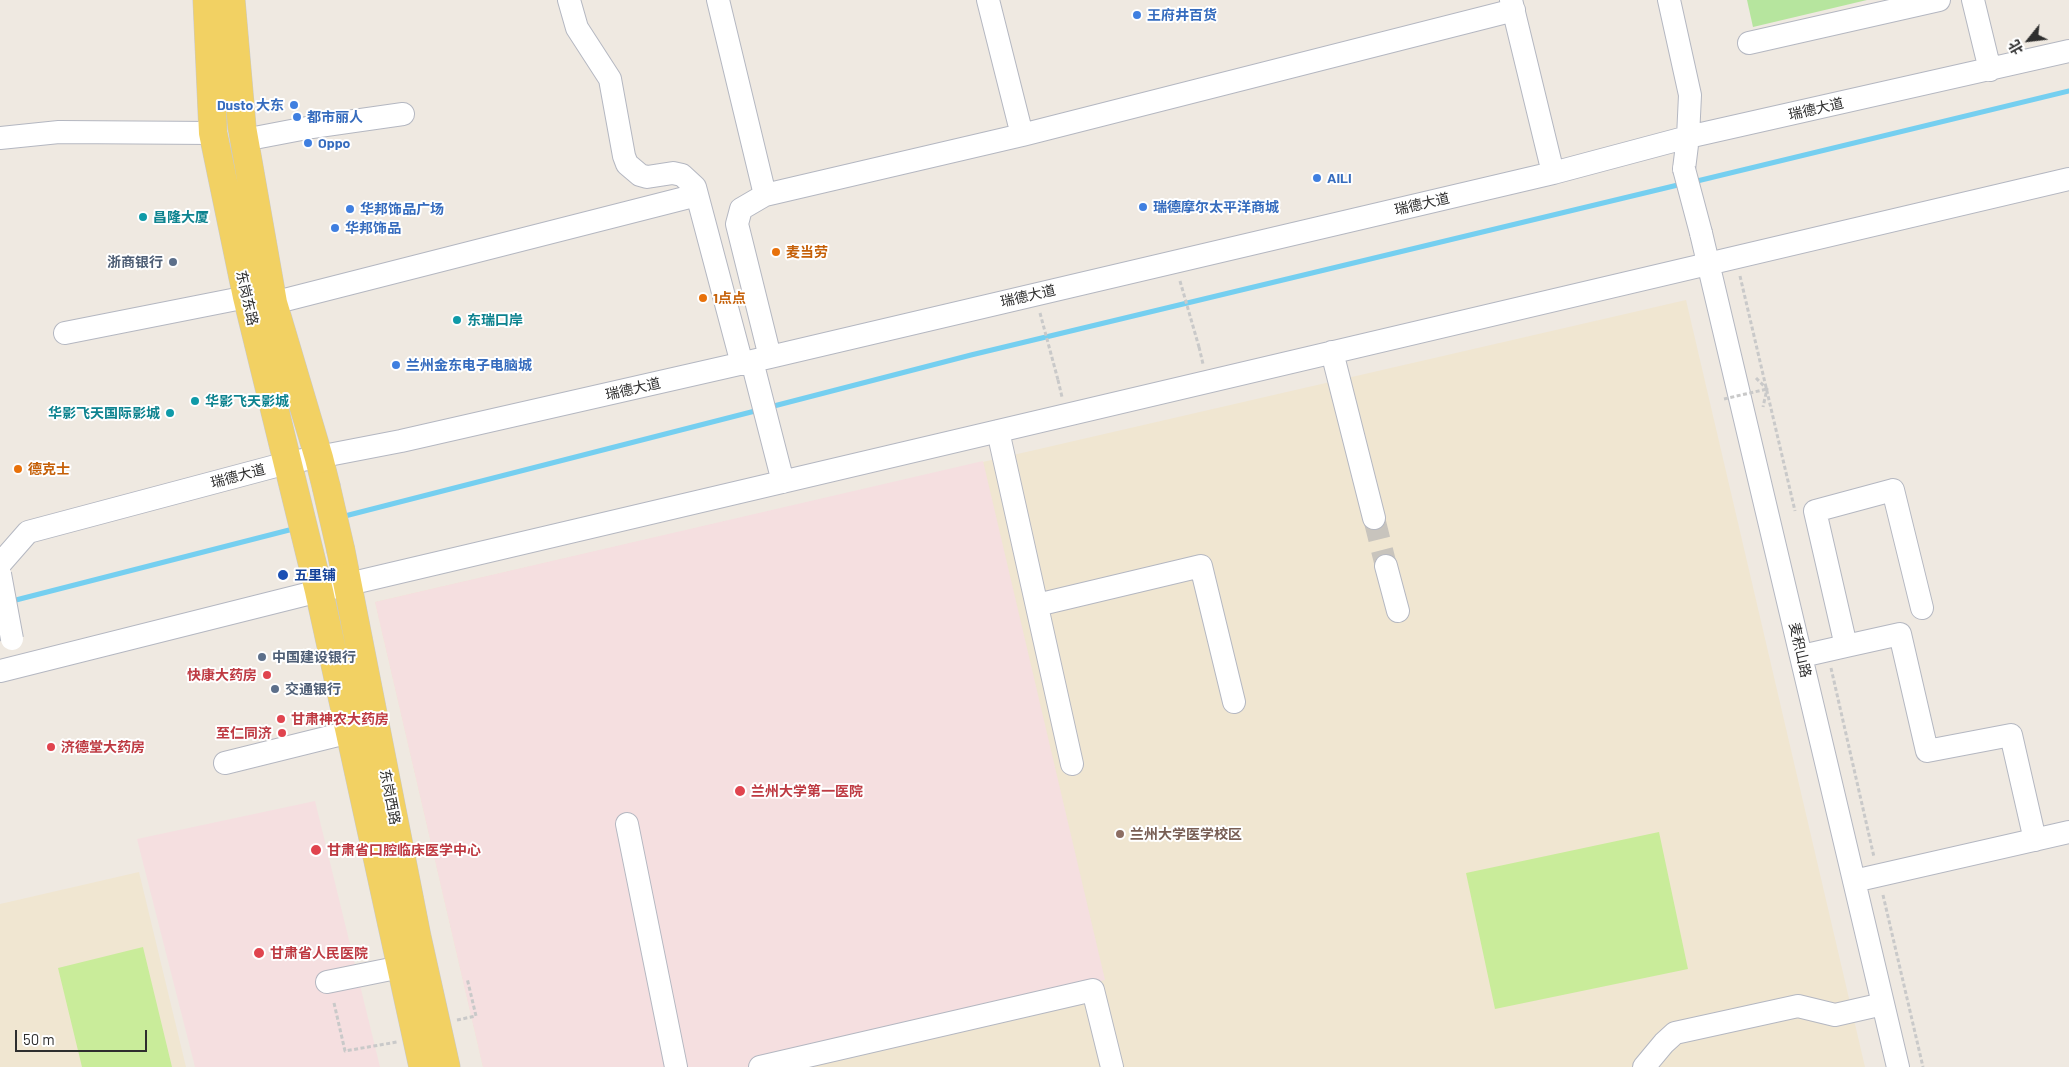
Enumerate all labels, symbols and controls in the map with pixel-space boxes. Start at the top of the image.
place label: 王府井百货 [1147,7,1217,23]
marker: 王府井百货 [1131,9,1143,21]
north arrow [2004,15,2054,65]
text: 北 [2005,37,2026,58]
street label: 瑞德大道 [1787,95,1845,123]
place label: Dusto 大东 [217,97,284,113]
marker: Dusto 大东 [288,99,300,111]
place label: 都市丽人 [307,109,363,125]
marker: 都市丽人 [291,111,303,123]
place label: Oppo [318,135,350,151]
marker: Oppo [302,137,314,149]
place label: AILI [1327,170,1352,186]
marker: AILI [1311,172,1323,184]
street label: 瑞德大道 [1393,190,1451,218]
place label: 瑞德摩尔太平洋商城 [1153,199,1279,215]
place label: 华邦饰品广场 [360,201,444,217]
marker: 瑞德摩尔太平洋商城 [1137,201,1149,213]
marker: 华邦饰品广场 [344,203,356,215]
place label: 昌隆大厦 [153,209,209,225]
marker: 昌隆大厦 [137,211,149,223]
place label: 华邦饰品 [345,220,401,236]
marker: 华邦饰品 [329,222,341,234]
place label: 麦当劳 [786,244,828,260]
marker: 麦当劳 [770,246,782,258]
place label: 浙商银行 [107,254,163,270]
marker: 浙商银行 [167,256,179,268]
street label: 东岗东路 [233,269,261,327]
street label: 瑞德大道 [999,282,1057,310]
place label: 1点点 [713,290,746,306]
marker: 1点点 [697,292,709,304]
place label: 东瑞口岸 [467,312,523,328]
marker: 东瑞口岸 [451,314,463,326]
place label: 兰州金东电子电脑城 [406,357,532,373]
marker: 兰州金东电子电脑城 [390,359,402,371]
street label: 瑞德大道 [604,375,662,403]
place label: 华影飞天影城 [205,393,289,409]
marker: 华影飞天影城 [189,395,201,407]
place label: 华影飞天国际影城 [48,405,160,421]
marker: 华影飞天国际影城 [164,407,176,419]
place label: 德克士 [28,461,70,477]
street label: 瑞德大道 [209,461,267,491]
marker: 德克士 [12,463,24,475]
place label: 五里铺 [294,567,336,583]
marker: 五里铺 [276,568,290,582]
street label: 麦积山路 [1786,621,1814,679]
place label: 中国建设银行 [272,649,356,665]
marker: 中国建设银行 [256,651,268,663]
place label: 快康大药房 [187,667,257,683]
marker: 快康大药房 [261,669,273,681]
place label: 交通银行 [285,681,341,697]
marker: 交通银行 [269,683,281,695]
place label: 甘肃神农大药房 [291,711,389,727]
marker: 甘肃神农大药房 [275,713,287,725]
place label: 至仁同济 [216,725,272,741]
marker: 至仁同济 [276,727,288,739]
place label: 济德堂大药房 [61,739,145,755]
marker: 济德堂大药房 [45,741,57,753]
street label: 东岗西路 [376,768,404,826]
place label: 兰州大学第一医院 [751,783,863,799]
marker: 兰州大学第一医院 [733,784,747,798]
place label: 兰州大学医学校区 [1130,826,1242,842]
marker: 兰州大学医学校区 [1114,828,1126,840]
place label: 甘肃省口腔临床医学中心 [327,842,481,858]
marker: 甘肃省口腔临床医学中心 [309,843,323,857]
place label: 甘肃省人民医院 [270,945,368,961]
marker: 甘肃省人民医院 [252,946,266,960]
scale bar [18,1020,150,1052]
text: 50 m [23,1030,55,1048]

